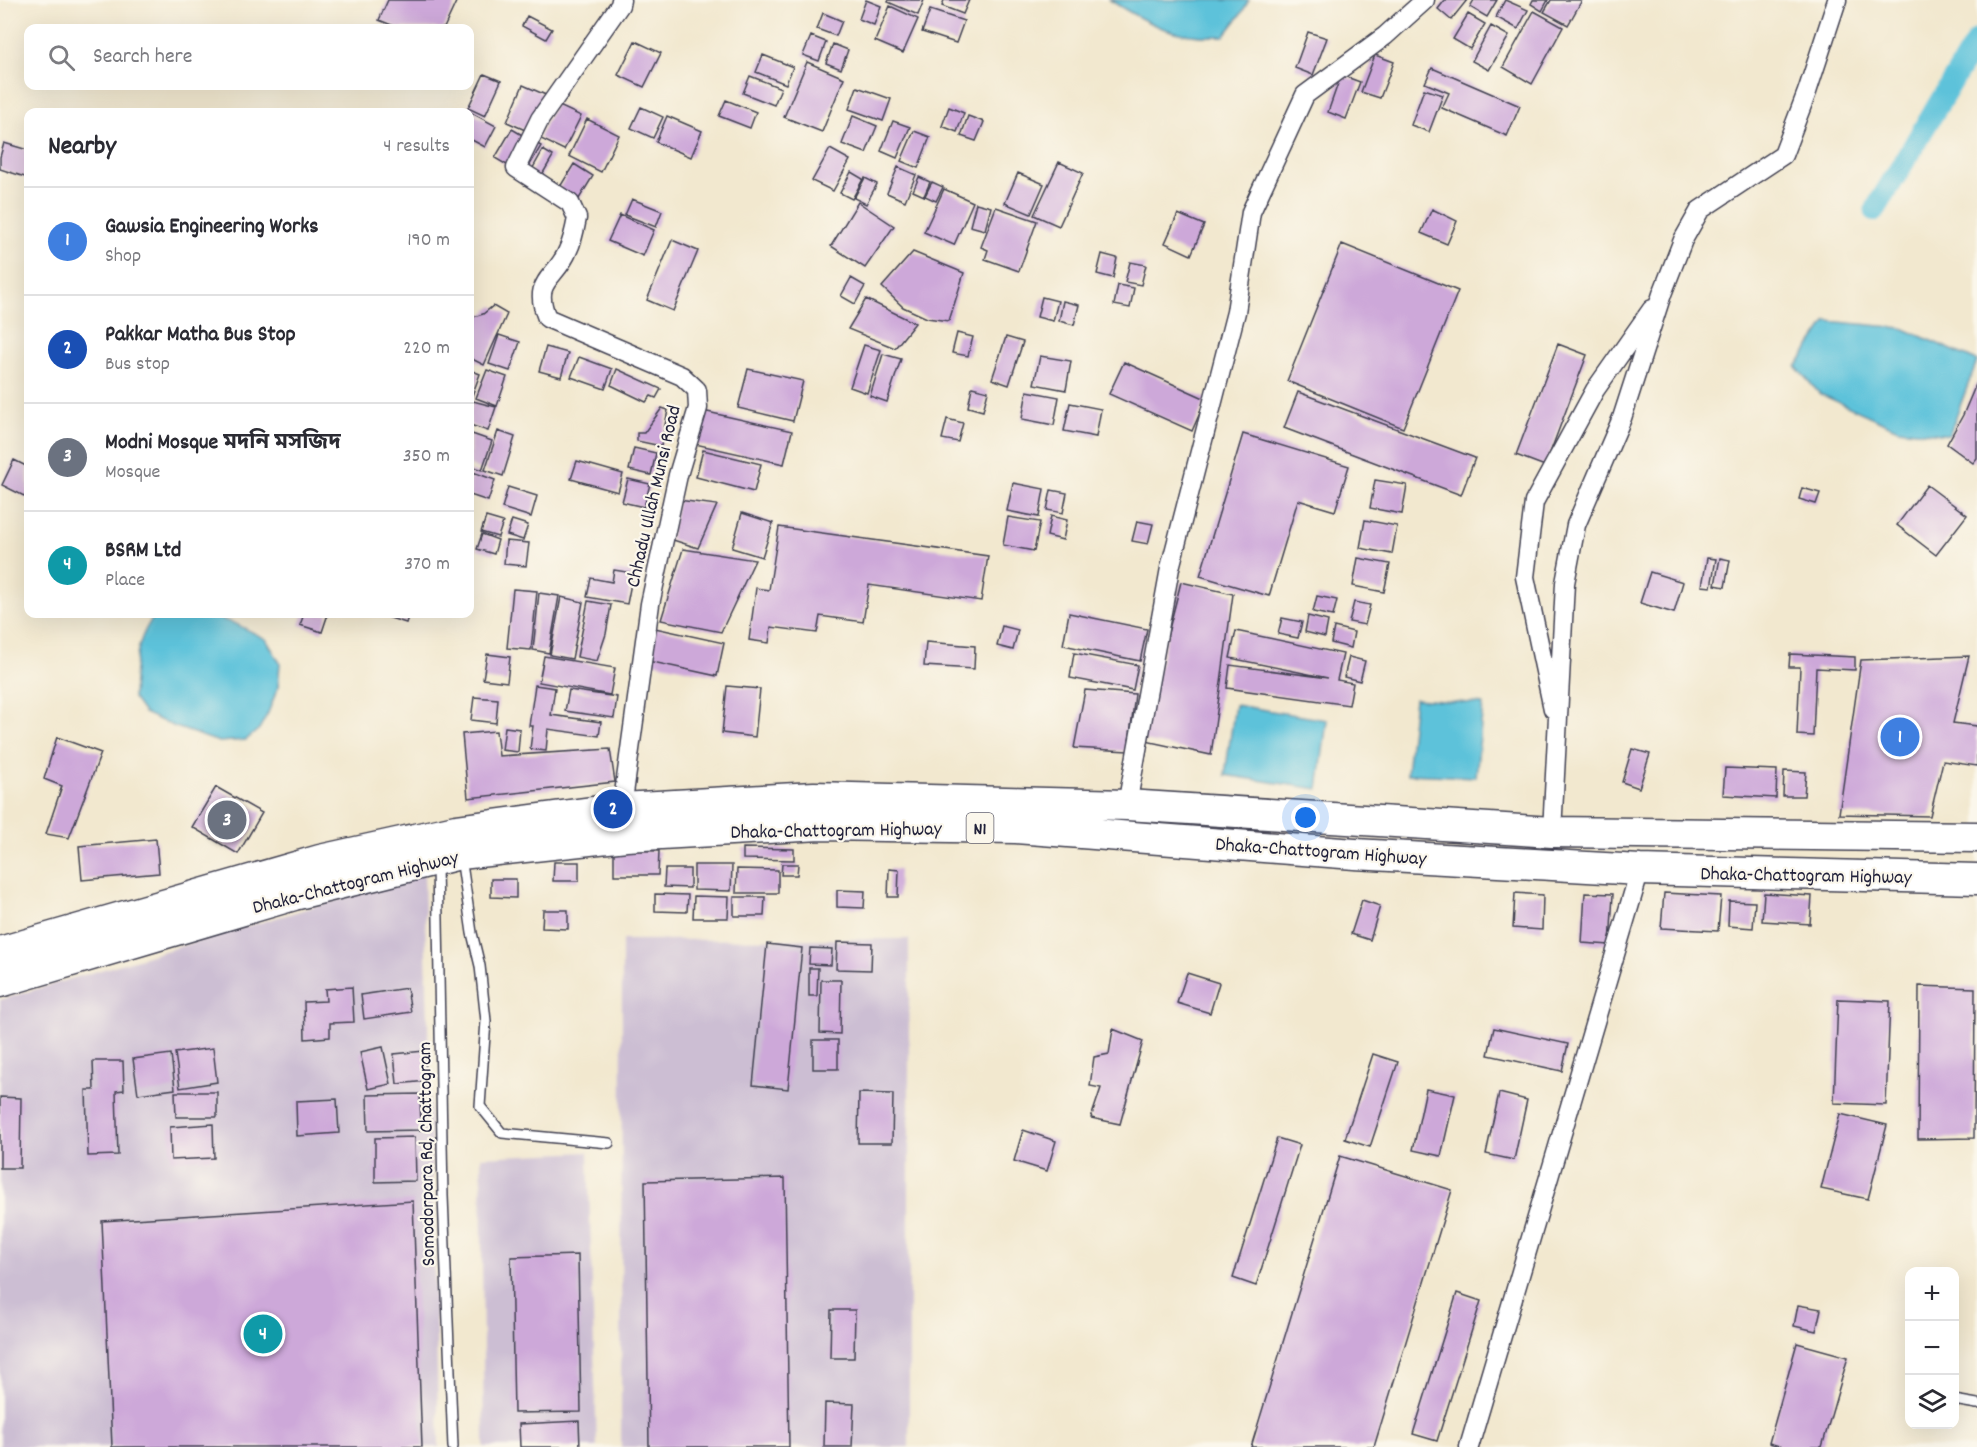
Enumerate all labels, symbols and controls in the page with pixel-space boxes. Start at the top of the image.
search box [24,24,474,90]
icon: search [45,41,78,74]
text: Search here [93,42,192,73]
text: Nearby [48,129,116,166]
text: 4 results [383,133,450,161]
text: Gawsia Engineering Works [105,212,318,243]
text: 1 [65,227,70,255]
text: 190 m [407,227,450,255]
text: Shop [105,243,141,271]
text: Pakkar Matha Bus Stop [105,320,296,351]
text: 2 [63,335,72,363]
text: 220 m [403,335,450,363]
text: Bus stop [105,351,170,379]
street label: Chhadu Ullah Munsi Road [620,403,689,590]
text: Modni Mosque মদনি মসজিদ [105,428,341,459]
text: 3 [63,443,72,471]
text: 350 m [403,443,450,471]
text: Mosque [105,459,160,487]
text: BSRM Ltd [105,536,181,567]
text: 4 [63,551,72,579]
text: 370 m [404,551,450,579]
text: Place [105,567,145,595]
pin: 1 [1880,714,1920,760]
pin: 2 [594,786,632,832]
pin: 3 [208,798,246,842]
your location [1291,803,1320,832]
road number: N1 [966,813,994,843]
street label: Dhaka-Chattogram Highway [730,816,943,848]
street label: Dhaka-Chattogram Highway [1214,832,1428,874]
street label: Dhaka-Chattogram Highway [250,845,463,923]
street label: Dhaka-Chattogram Highway [1700,861,1913,893]
street label: Somodorpara Rd, Chattogram [412,1041,444,1267]
map controls [1905,1267,1959,1429]
button: + [1905,1267,1959,1321]
pin: 4 [244,1312,282,1356]
button: − [1905,1321,1959,1375]
button: layers [1905,1375,1959,1429]

